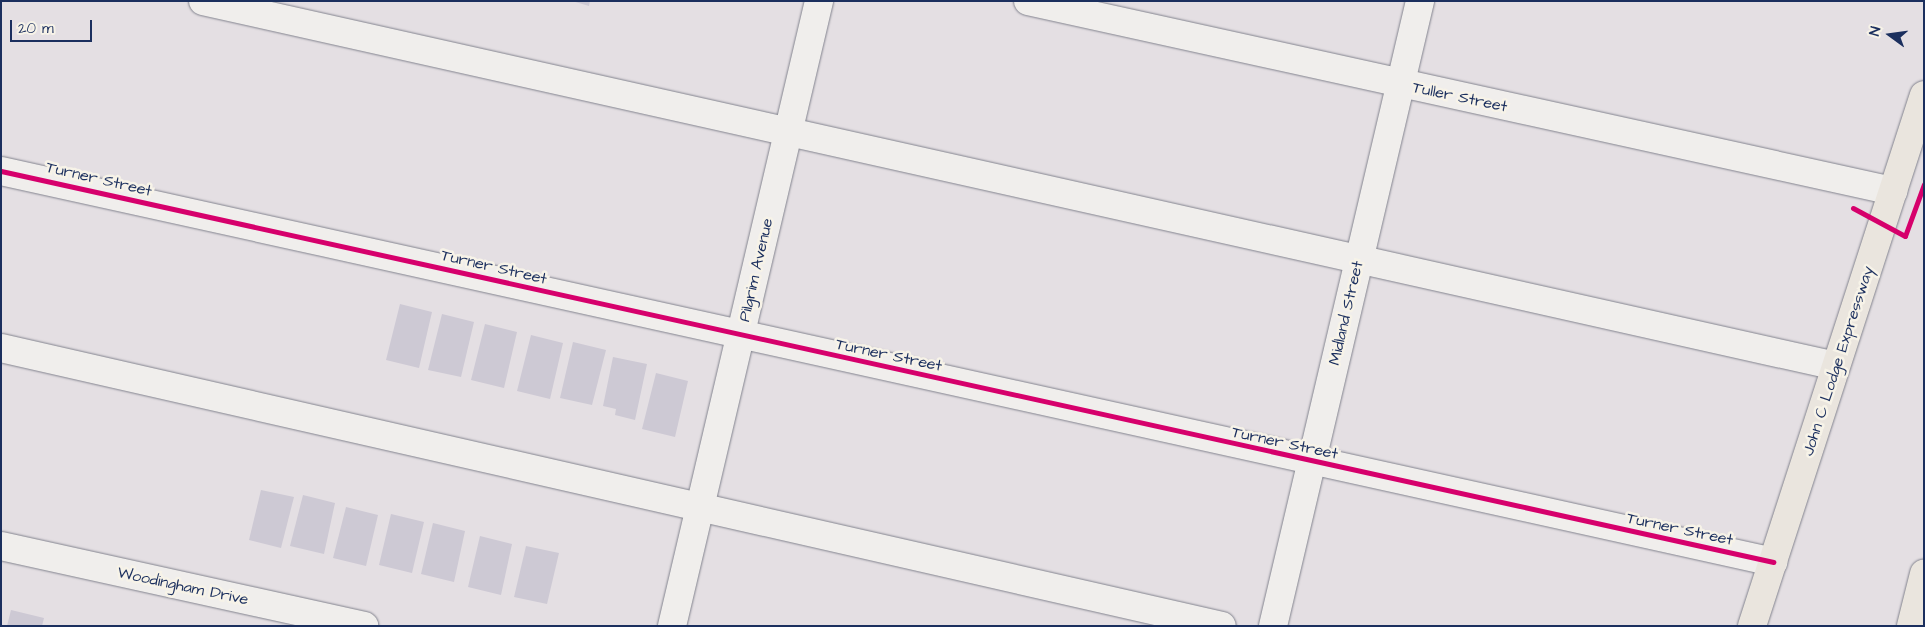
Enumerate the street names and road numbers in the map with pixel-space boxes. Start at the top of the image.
street label: Tuller Street [1411,78,1509,116]
street label: Turner Street [44,157,154,201]
street label: Pilgrim Avenue [735,216,777,324]
street label: Turner Street [439,245,549,289]
street label: Midland Street [1325,259,1367,367]
street label: John C Lodge Expressway [1798,264,1878,458]
street label: Turner Street [834,334,944,376]
street label: Turner Street [1230,422,1340,464]
street label: Turner Street [1625,508,1735,550]
street label: Woodingham Drive [116,563,250,609]

